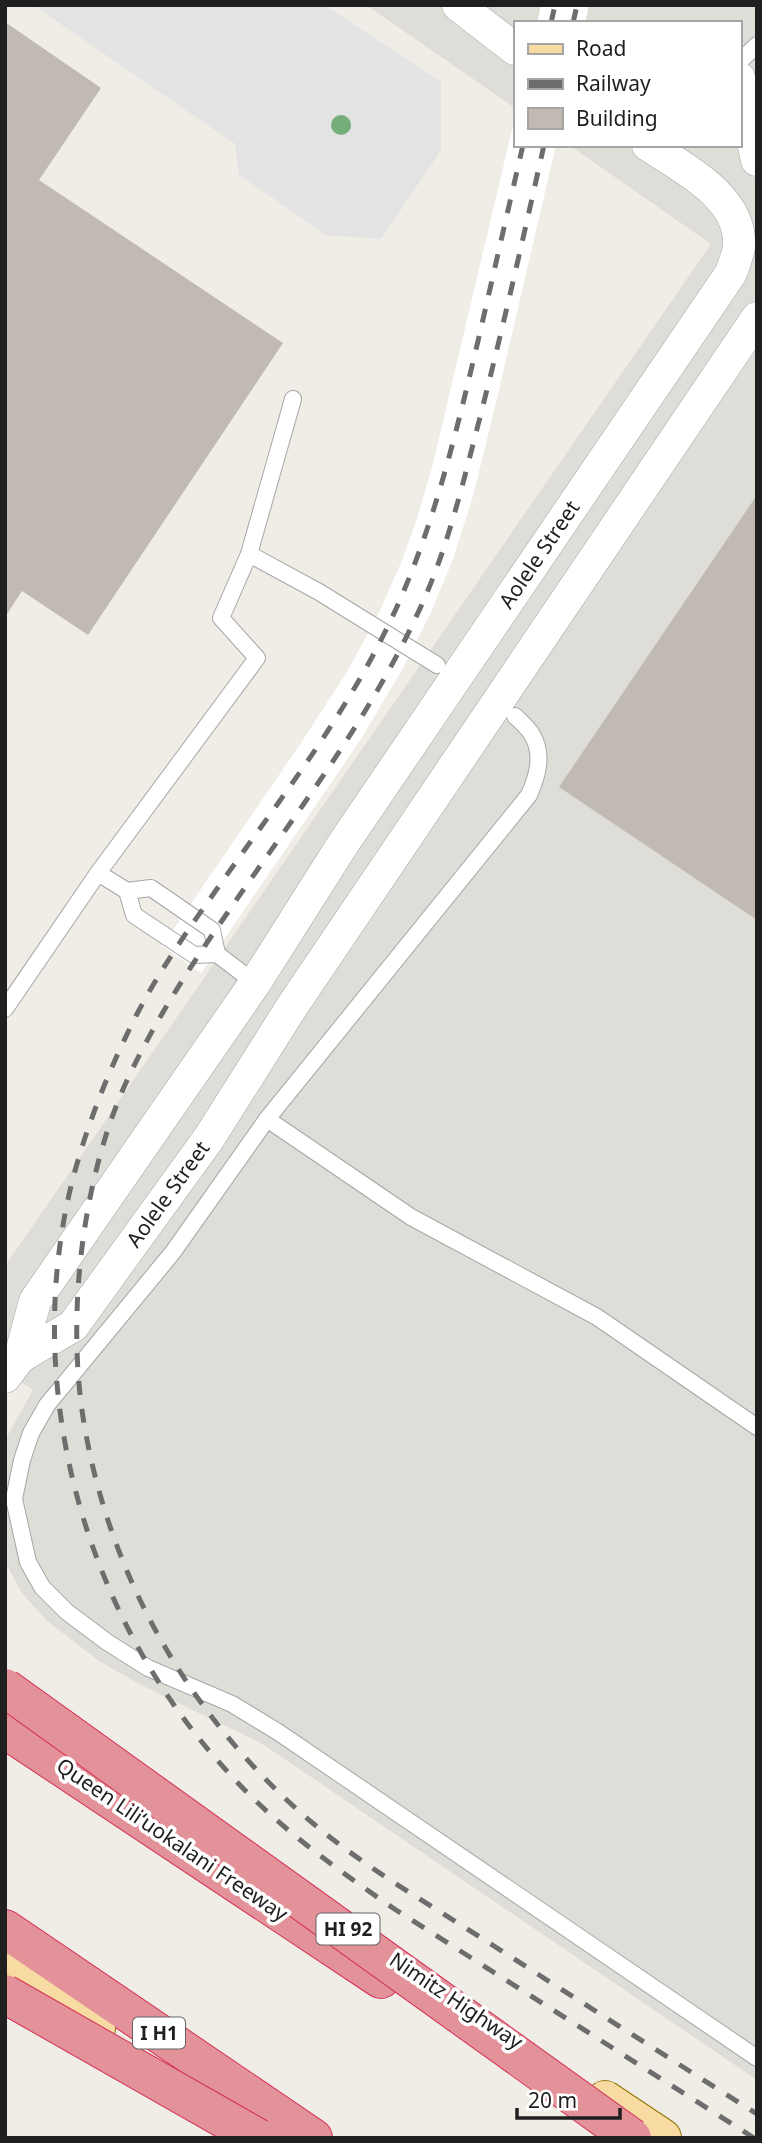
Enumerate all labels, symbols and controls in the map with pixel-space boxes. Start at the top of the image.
legend [514,21,741,147]
text: Road [576,34,626,62]
text: Railway [576,69,651,97]
text: Building [576,104,658,132]
street label: Aolele Street [492,494,586,614]
street label: Aolele Street [120,1135,216,1252]
street label: Queen Liliʻuokalani Freeway [51,1751,294,1927]
road number: HI 92 [316,1913,380,1944]
street label: Nimitz Highway [384,1945,529,2055]
road number: I H1 [133,2018,185,2048]
scale bar [517,2076,620,2120]
text: 20 m [528,2086,577,2114]

